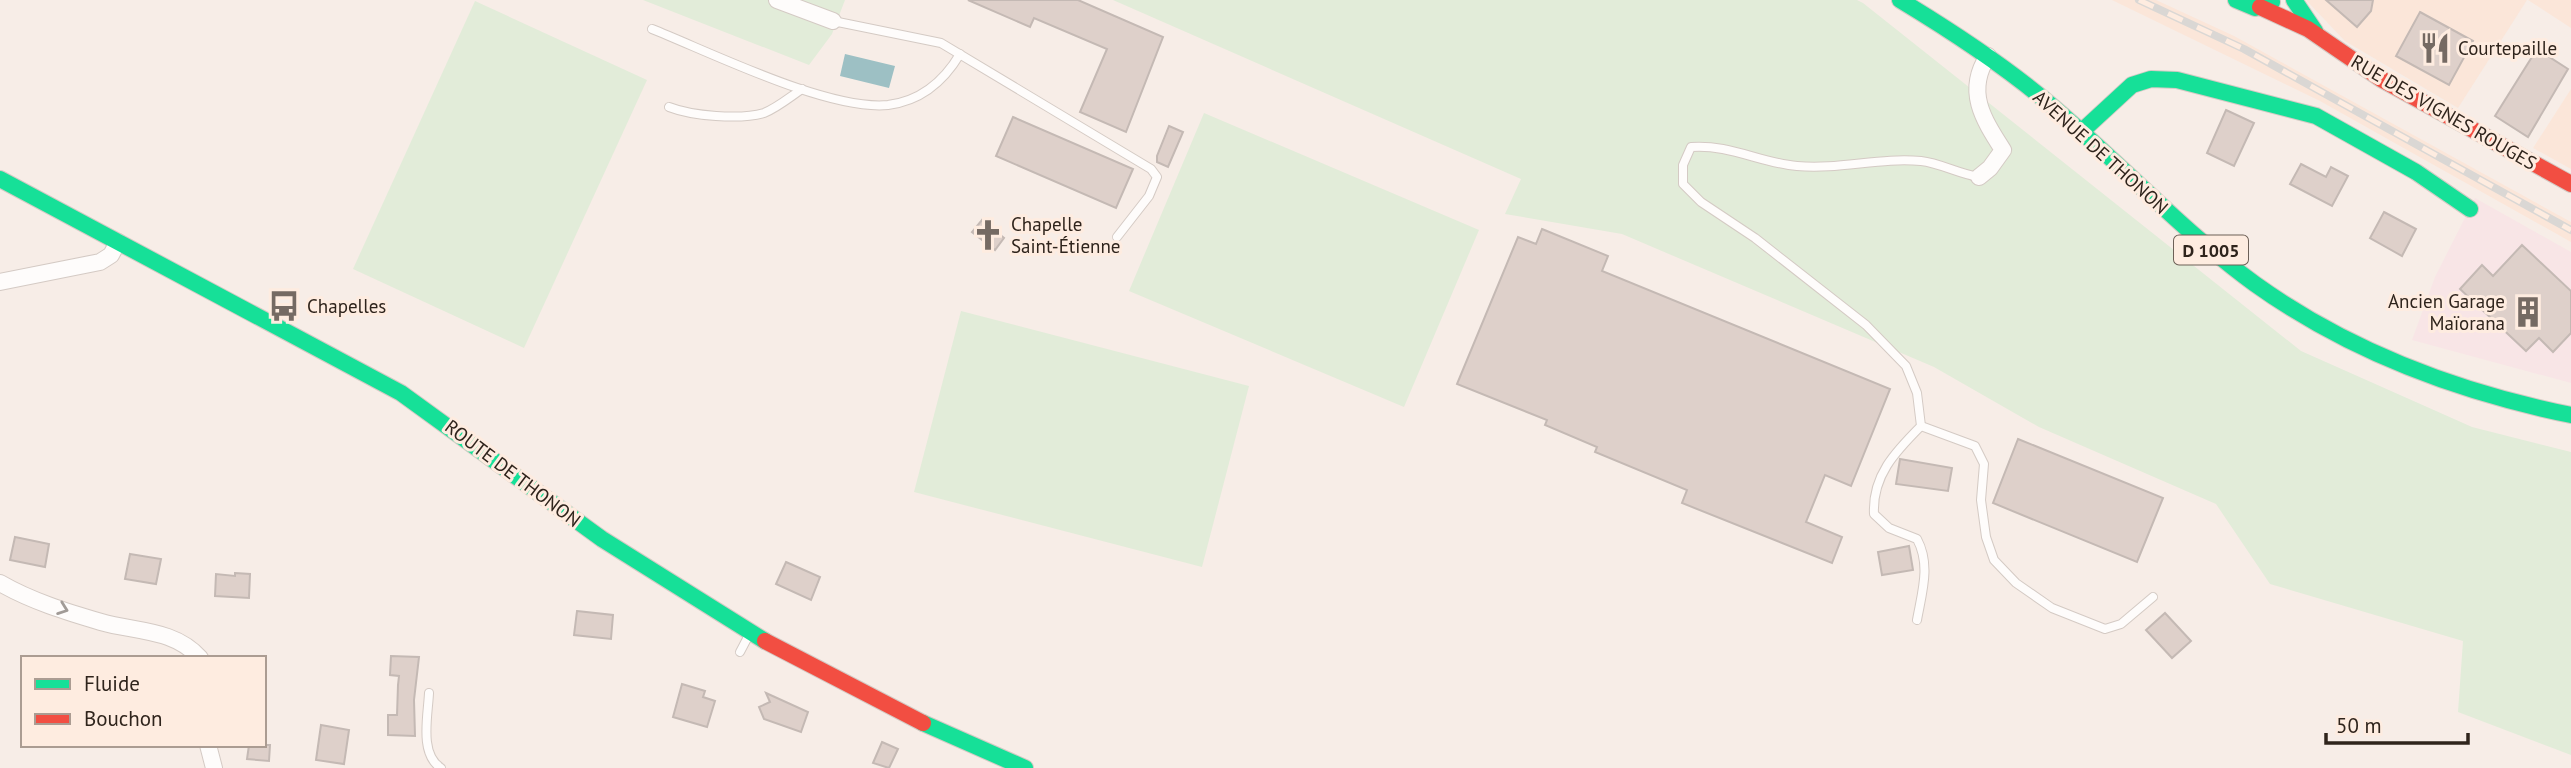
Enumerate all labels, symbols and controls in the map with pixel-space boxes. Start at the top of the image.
restaurant icon: Courtepaille [2418,31,2452,65]
place label: Courtepaille [2458,36,2557,60]
street label: RUE DES VIGNES ROUGES [2347,49,2541,175]
street label: AVENUE DE THONON [2028,85,2174,219]
place label: Chapelle Saint-Étienne [1011,212,1120,258]
church icon: Chapelle Saint-Étienne [971,218,1005,252]
road number: D 1005 [2174,236,2248,264]
bus stop icon: Chapelles [267,289,301,323]
place label: Ancien Garage Maïorana [2388,289,2505,335]
place label: Chapelles [307,294,386,318]
building icon: Ancien Garage Maïorana [2511,295,2545,329]
street label: ROUTE DE THONON [440,414,586,532]
one-way arrow [57,601,69,615]
legend [21,656,266,747]
text: Fluide [84,670,140,697]
scale bar [2326,702,2468,746]
text: Bouchon [84,705,163,732]
text: 50 m [2336,712,2382,739]

